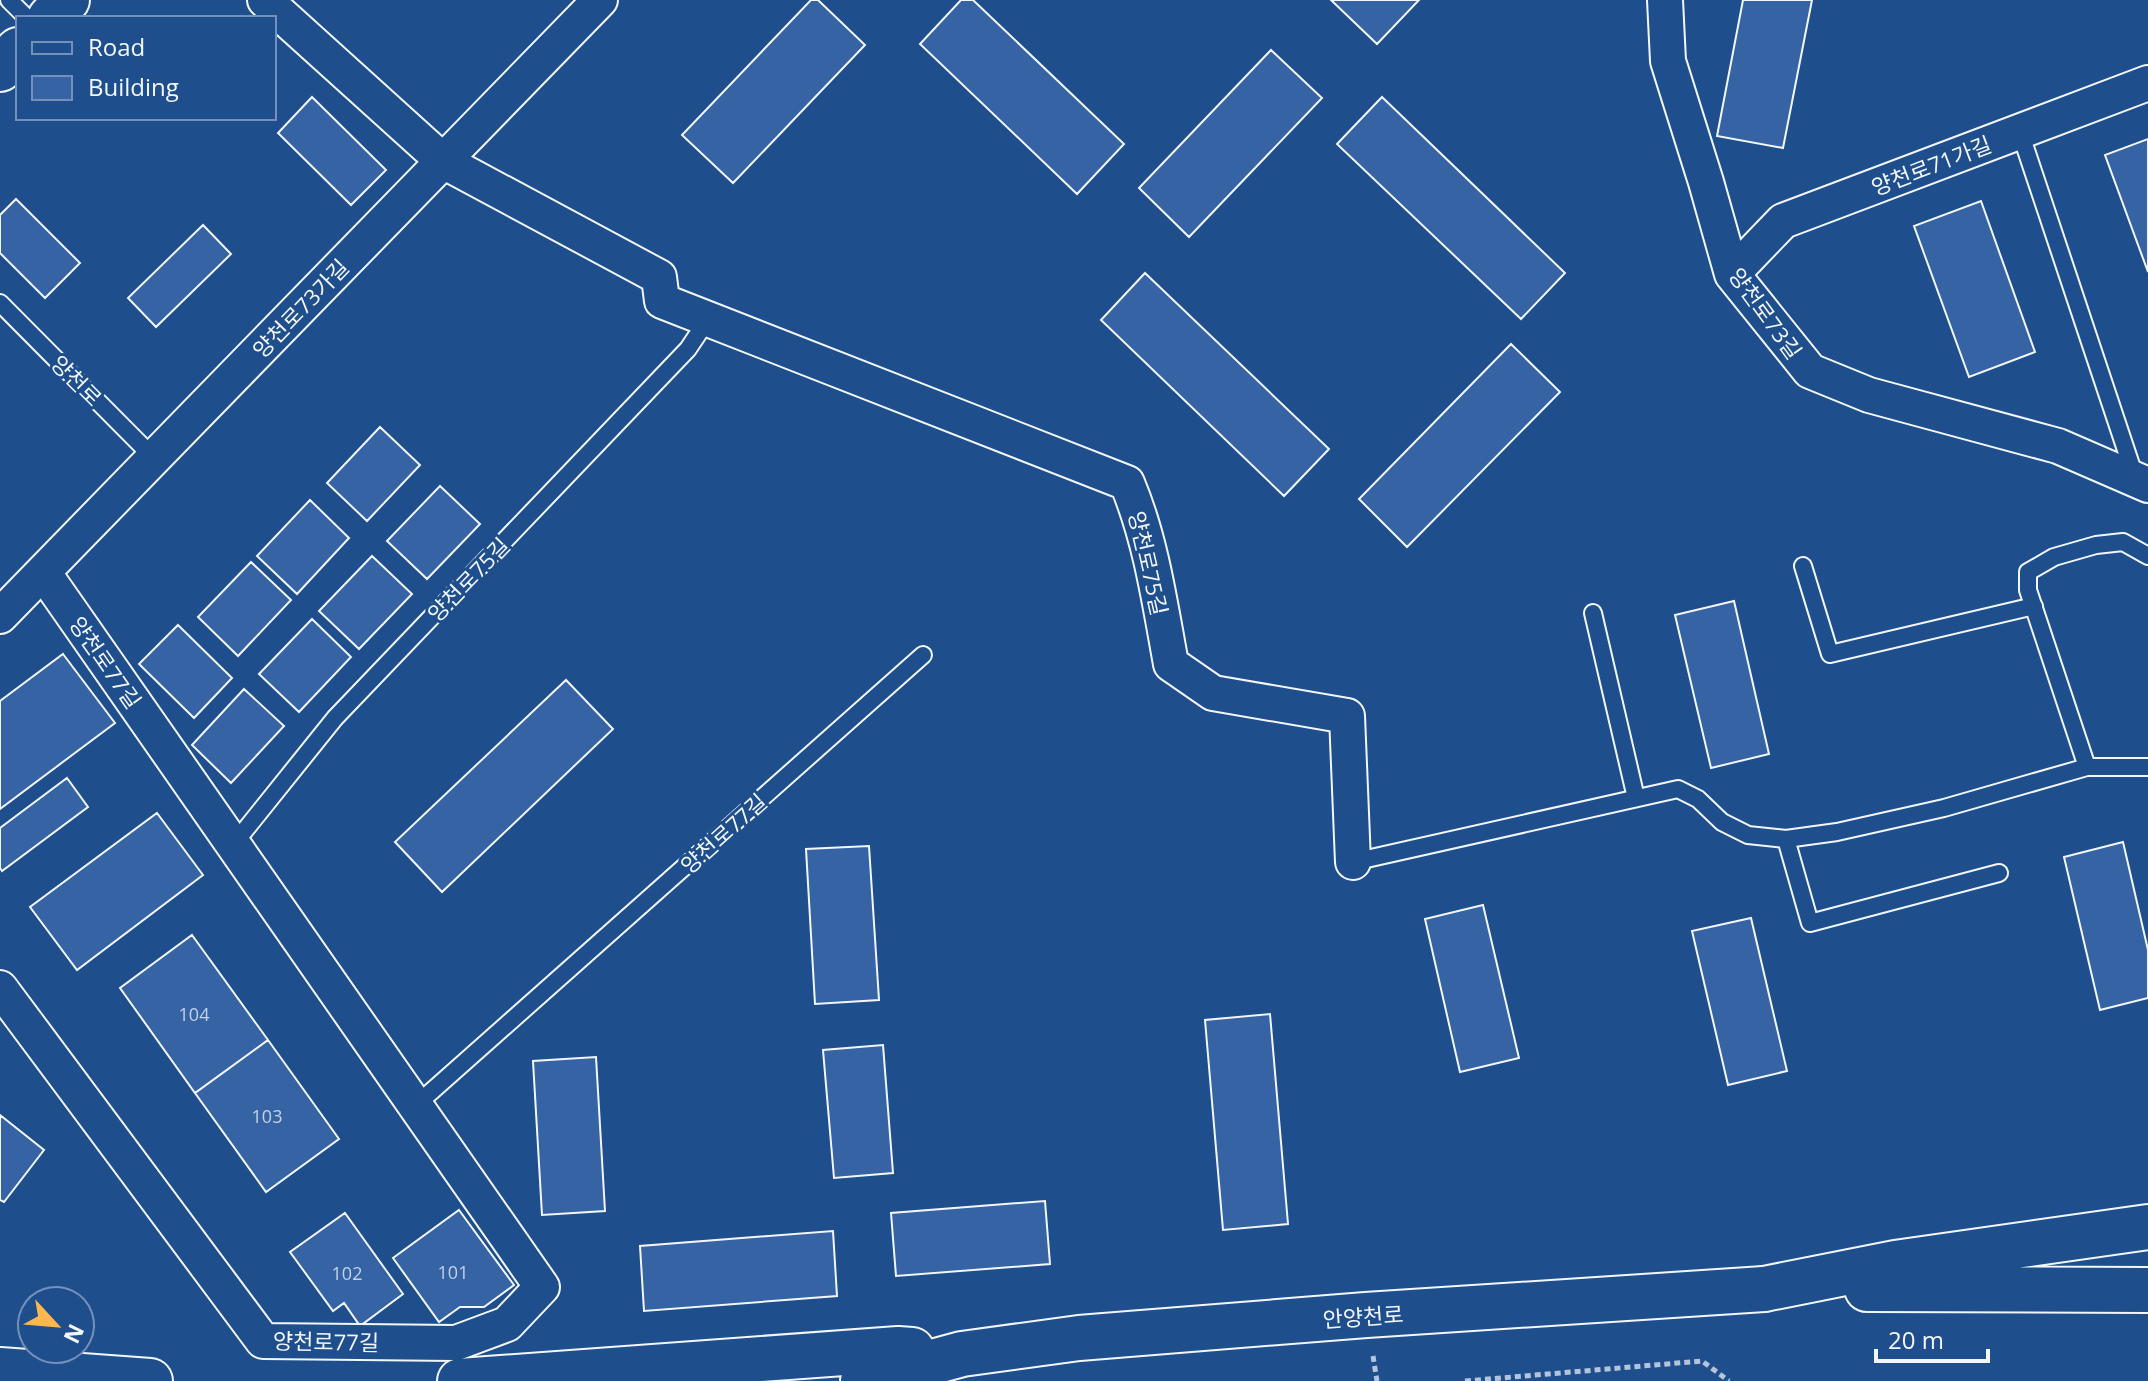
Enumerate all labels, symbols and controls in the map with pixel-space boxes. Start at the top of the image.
legend [16,16,276,120]
text: Road [88,30,145,63]
text: Building [88,70,179,103]
street label: 양천로71가길 [1867,128,1995,202]
street label: 양천로73가길 [245,252,355,364]
street label: 양천로73길 [1723,261,1809,365]
street label: 양천로 [45,348,109,412]
street label: 양천로75길 [1122,508,1176,618]
street label: 양천로75길 [420,530,516,628]
street label: 양천로77길 [63,610,149,714]
street label: 양천로77길 [674,786,772,880]
house number: 104 [179,1002,209,1026]
house number: 103 [252,1104,282,1128]
house number: 101 [438,1260,468,1284]
house number: 102 [332,1261,362,1285]
north arrow [16,1285,96,1365]
street label: 안양천로 [1322,1298,1404,1334]
scale bar [1876,1313,1988,1363]
text: N [57,1320,92,1349]
text: 20 m [1888,1323,1944,1356]
street label: 양천로77길 [273,1325,379,1357]

